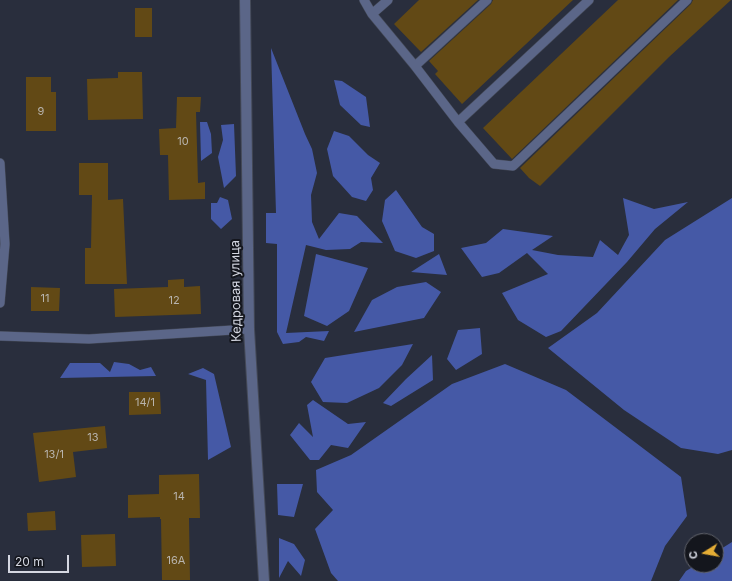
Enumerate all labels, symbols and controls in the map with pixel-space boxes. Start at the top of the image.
house number: 9 [38,105,44,119]
house number: 10 [177,135,189,149]
street label: Кедровая улица [227,240,245,342]
house number: 11 [41,292,49,306]
house number: 12 [168,294,180,308]
house number: 14/1 [135,396,155,410]
house number: 13 [87,431,99,445]
house number: 13/1 [44,448,64,462]
house number: 14 [173,490,185,504]
north arrow [684,533,724,573]
scale bar [10,547,71,573]
text: С [686,550,701,560]
text: 20 m [15,554,44,569]
house number: 16А [167,554,185,568]

